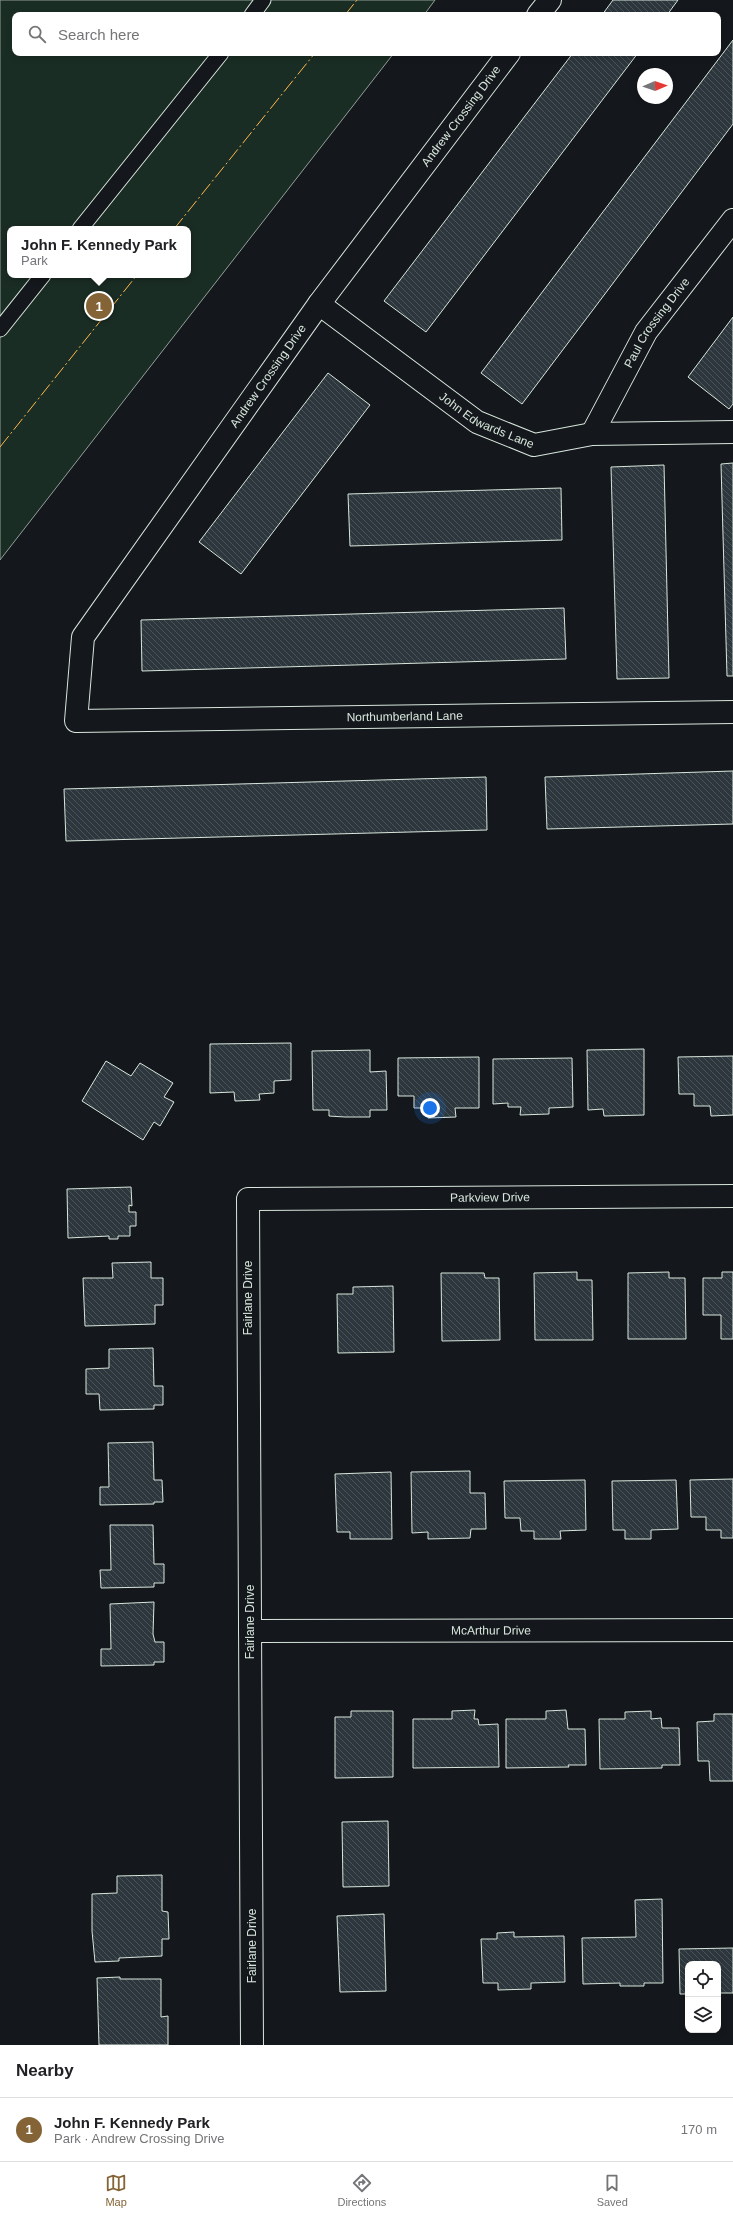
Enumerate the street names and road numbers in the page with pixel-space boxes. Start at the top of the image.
street label: Andrew Crossing Drive [418,63,504,169]
street label: Paul Crossing Drive [621,275,693,370]
street label: Andrew Crossing Drive [227,321,309,430]
street label: John Edwards Lane [436,389,536,451]
street label: Northumberland Lane [346,709,463,724]
street label: Parkview Drive [450,1190,530,1205]
street label: Fairlane Drive [241,1260,255,1335]
street label: Fairlane Drive [243,1584,257,1659]
street label: McArthur Drive [451,1623,531,1638]
street label: Fairlane Drive [245,1908,259,1983]

